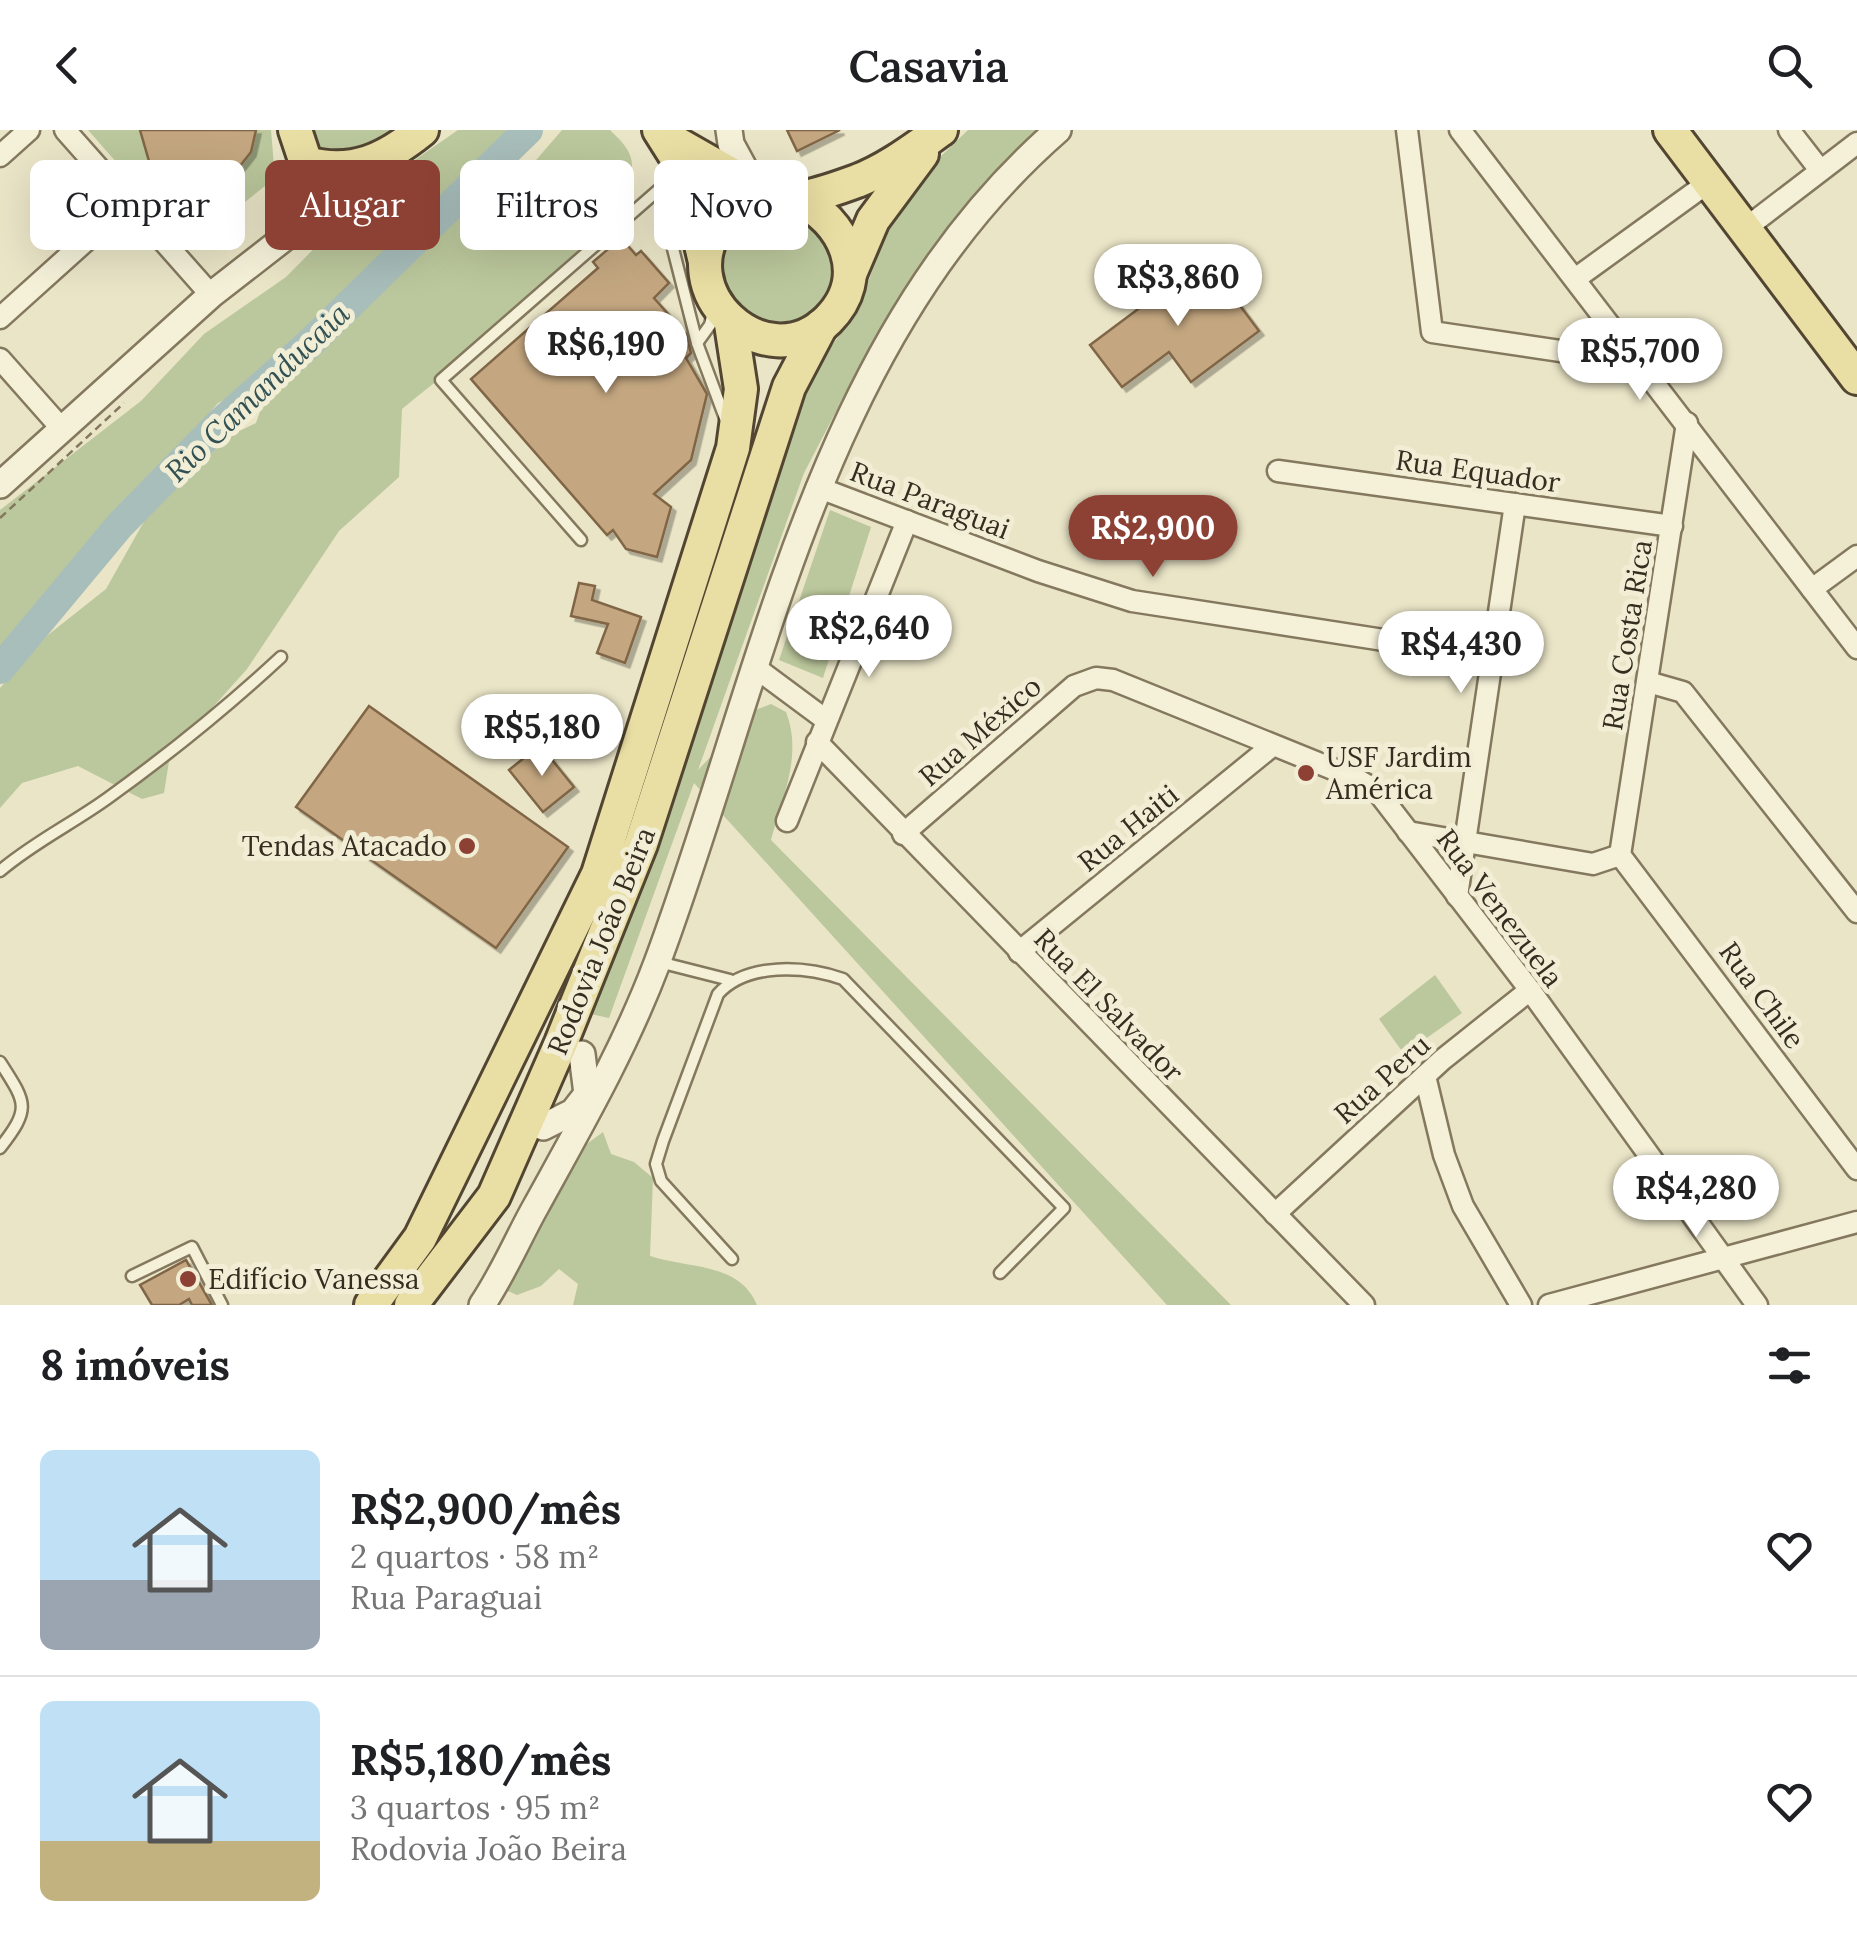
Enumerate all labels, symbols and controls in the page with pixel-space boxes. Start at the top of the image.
text: Casavia [848,37,1009,94]
icon: back [40,38,95,93]
icon: search [1762,38,1817,93]
chip: Comprar [30,160,245,250]
chip: Alugar [265,160,440,250]
chip: Filtros [460,160,634,250]
chip: Novo [654,160,808,250]
pin: R$3,860 [1086,244,1270,329]
text: R$3,860 [1116,256,1240,297]
water label: Rio Camanducaia [157,294,357,490]
pin: R$6,190 [514,311,698,396]
pin: R$5,700 [1548,318,1732,403]
text: R$6,190 [547,323,665,364]
text: R$5,700 [1580,330,1700,371]
street label: Rua Equador [1393,442,1563,500]
street label: Rua Paraguai [845,453,1015,547]
pin: R$2,900 [1061,495,1245,580]
text: R$2,900 [1091,507,1215,548]
street label: Rua Costa Rica [1594,537,1660,733]
pin: R$2,640 [777,595,961,680]
text: R$2,640 [808,607,930,648]
pin: R$4,430 [1369,611,1553,696]
text: R$4,430 [1400,623,1522,664]
street label: Rua México [911,668,1049,794]
pin: R$5,180 [450,694,634,779]
text: R$5,180 [483,706,601,747]
place label: USF Jardim América [1325,739,1472,807]
marker: USF Jardim América [1295,762,1317,784]
street label: Rua Haiti [1070,777,1186,879]
street label: Rodovia João Beira [539,822,663,1060]
street label: Rua Venezuela [1429,822,1571,994]
place label: Tendas Atacado [242,828,447,864]
marker: Tendas Atacado [456,835,478,857]
street label: Rua El Salvador [1027,921,1191,1089]
street label: Rua Chile [1711,935,1813,1055]
street label: Rua Peru [1327,1027,1437,1131]
pin: R$4,280 [1604,1155,1788,1240]
text: R$4,280 [1635,1167,1757,1208]
place label: Edifício Vanessa [208,1261,419,1297]
marker: Edifício Vanessa [177,1268,199,1290]
text: 8 imóveis [40,1338,230,1392]
icon: filters [1762,1338,1817,1393]
text: R$2,900/mês [350,1482,621,1536]
icon: home [120,1490,240,1610]
icon: heart [1762,1523,1817,1578]
text: 2 quartos · 58 m² [350,1536,599,1577]
text: Rua Paraguai [350,1577,542,1618]
text: R$5,180/mês [350,1733,612,1787]
icon: home [120,1741,240,1861]
icon: heart [1762,1774,1817,1829]
text: 3 quartos · 95 m² [350,1787,600,1828]
text: Rodovia João Beira [350,1828,627,1869]

